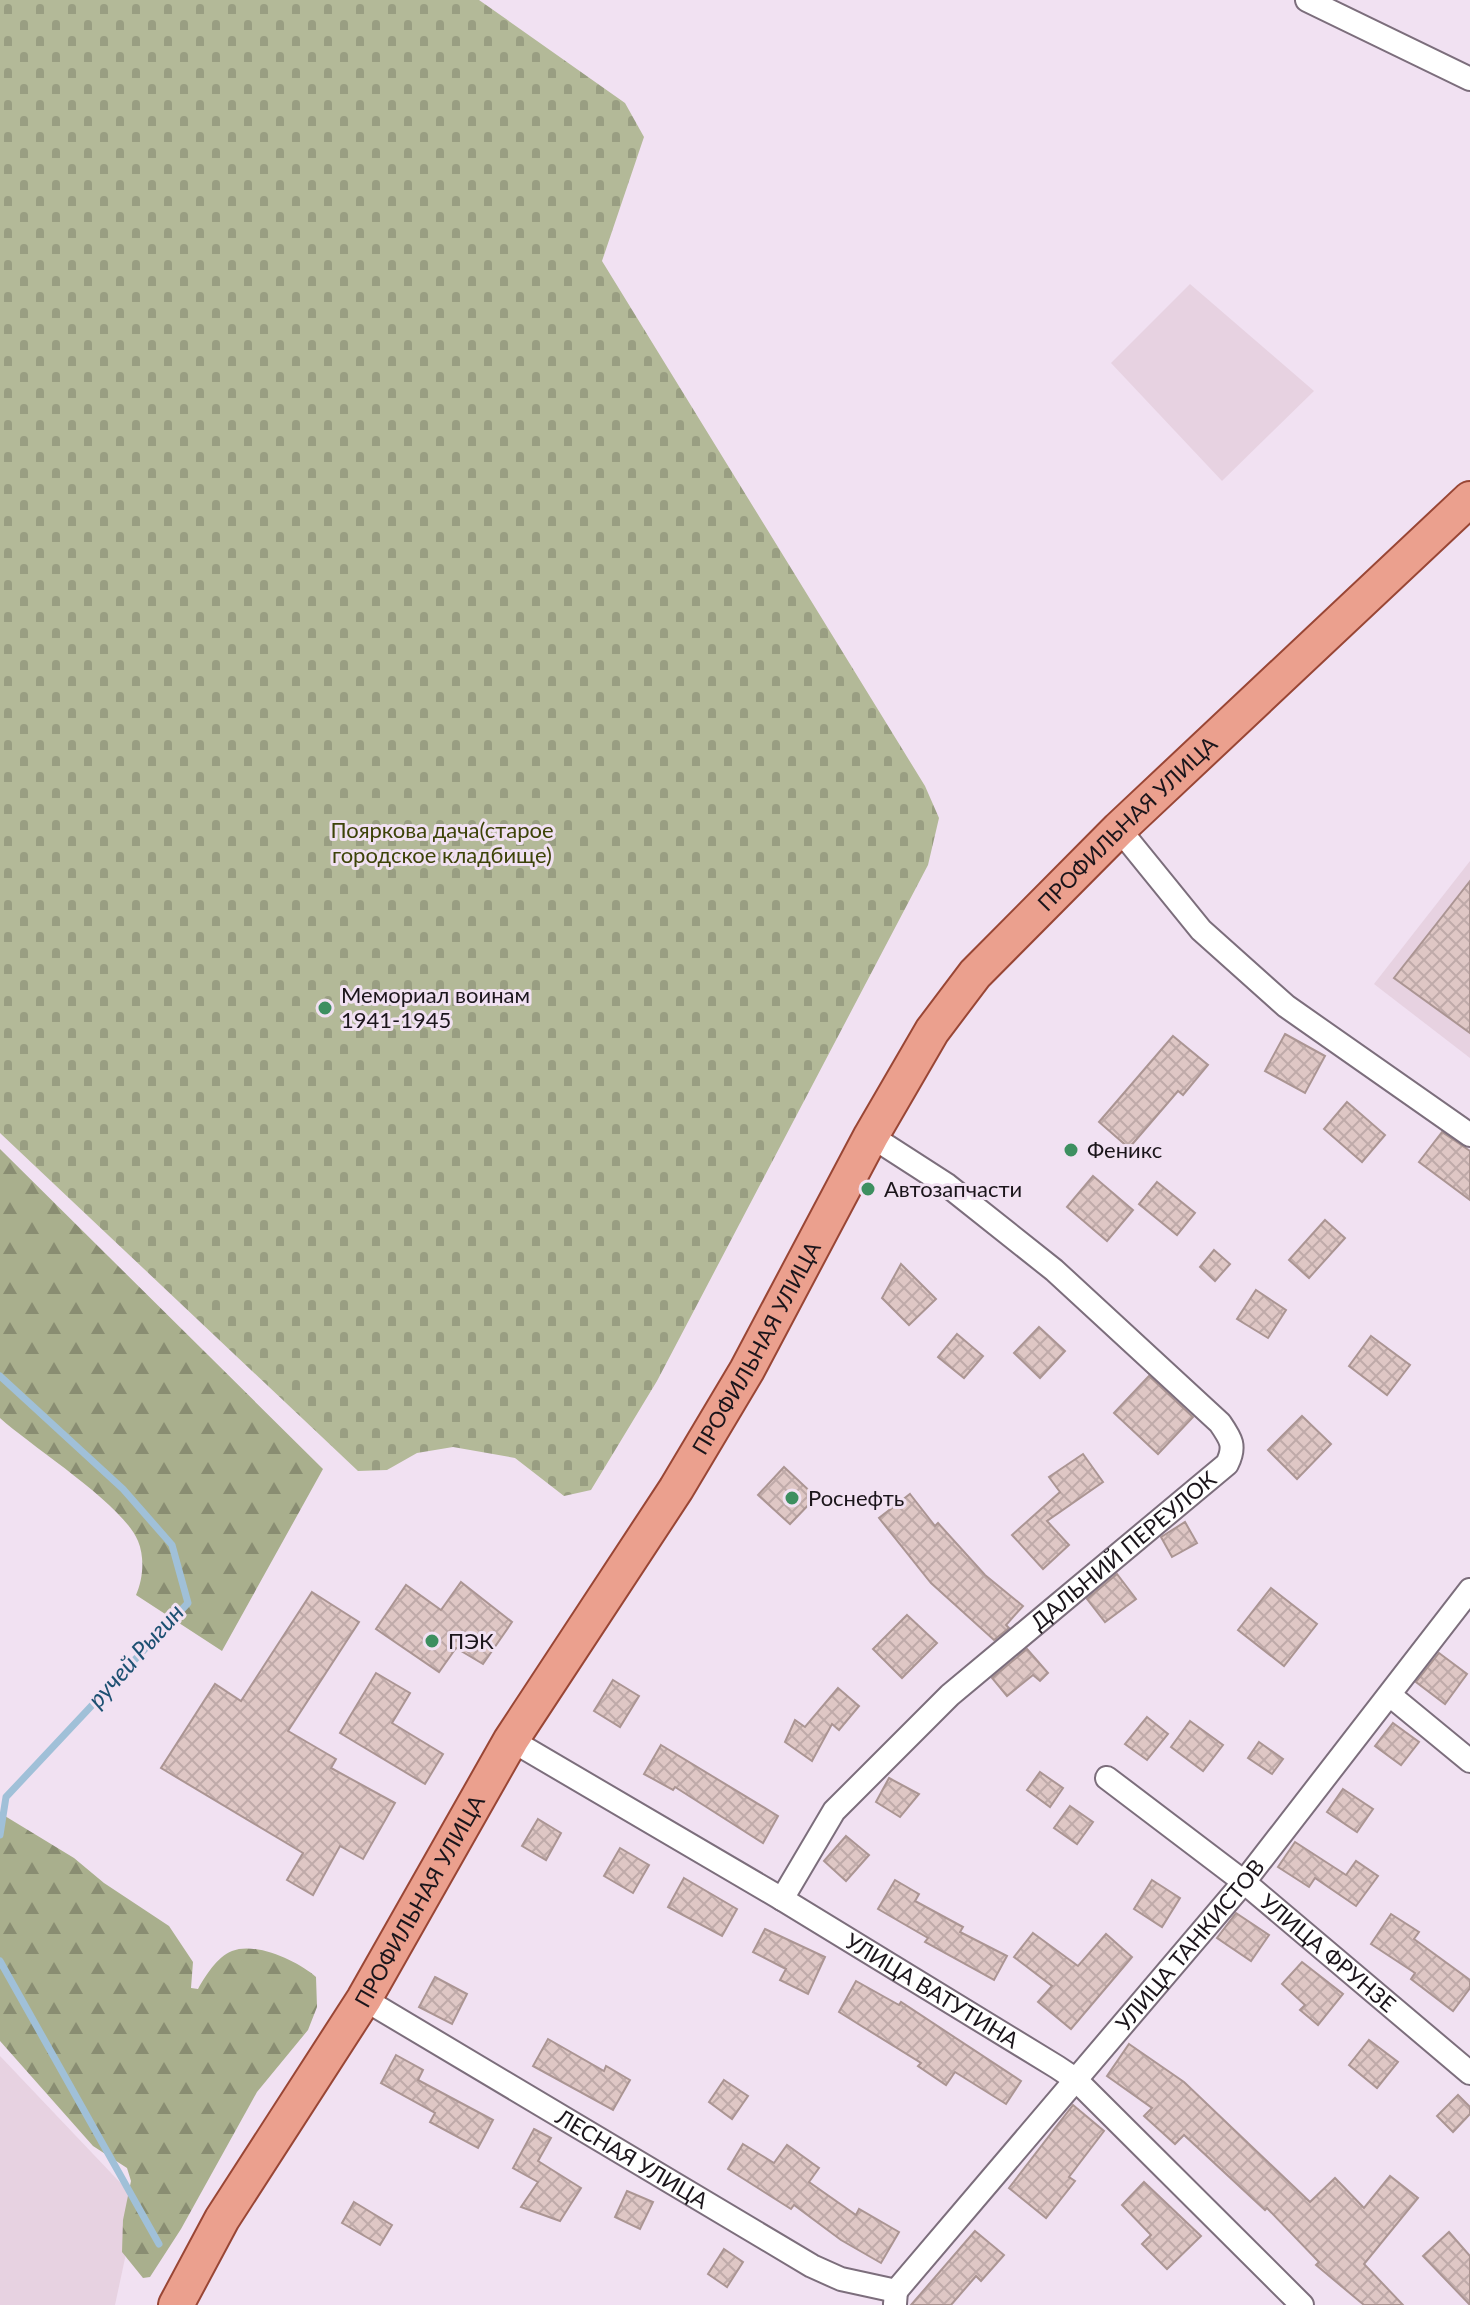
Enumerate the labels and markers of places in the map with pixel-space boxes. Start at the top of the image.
place label: Мемориал воинам 1941-1945 [341,981,530,1033]
marker: Мемориал воинам 1941-1945 [316,999,334,1017]
place label: Феникс [1087,1136,1162,1163]
marker: Феникс [1062,1141,1080,1159]
place label: Автозапчасти [884,1175,1022,1202]
marker: Автозапчасти [859,1180,877,1198]
place label: Роснефть [808,1484,904,1511]
marker: Роснефть [783,1489,801,1507]
place label: ПЭК [448,1627,494,1654]
marker: ПЭК [423,1632,441,1650]

